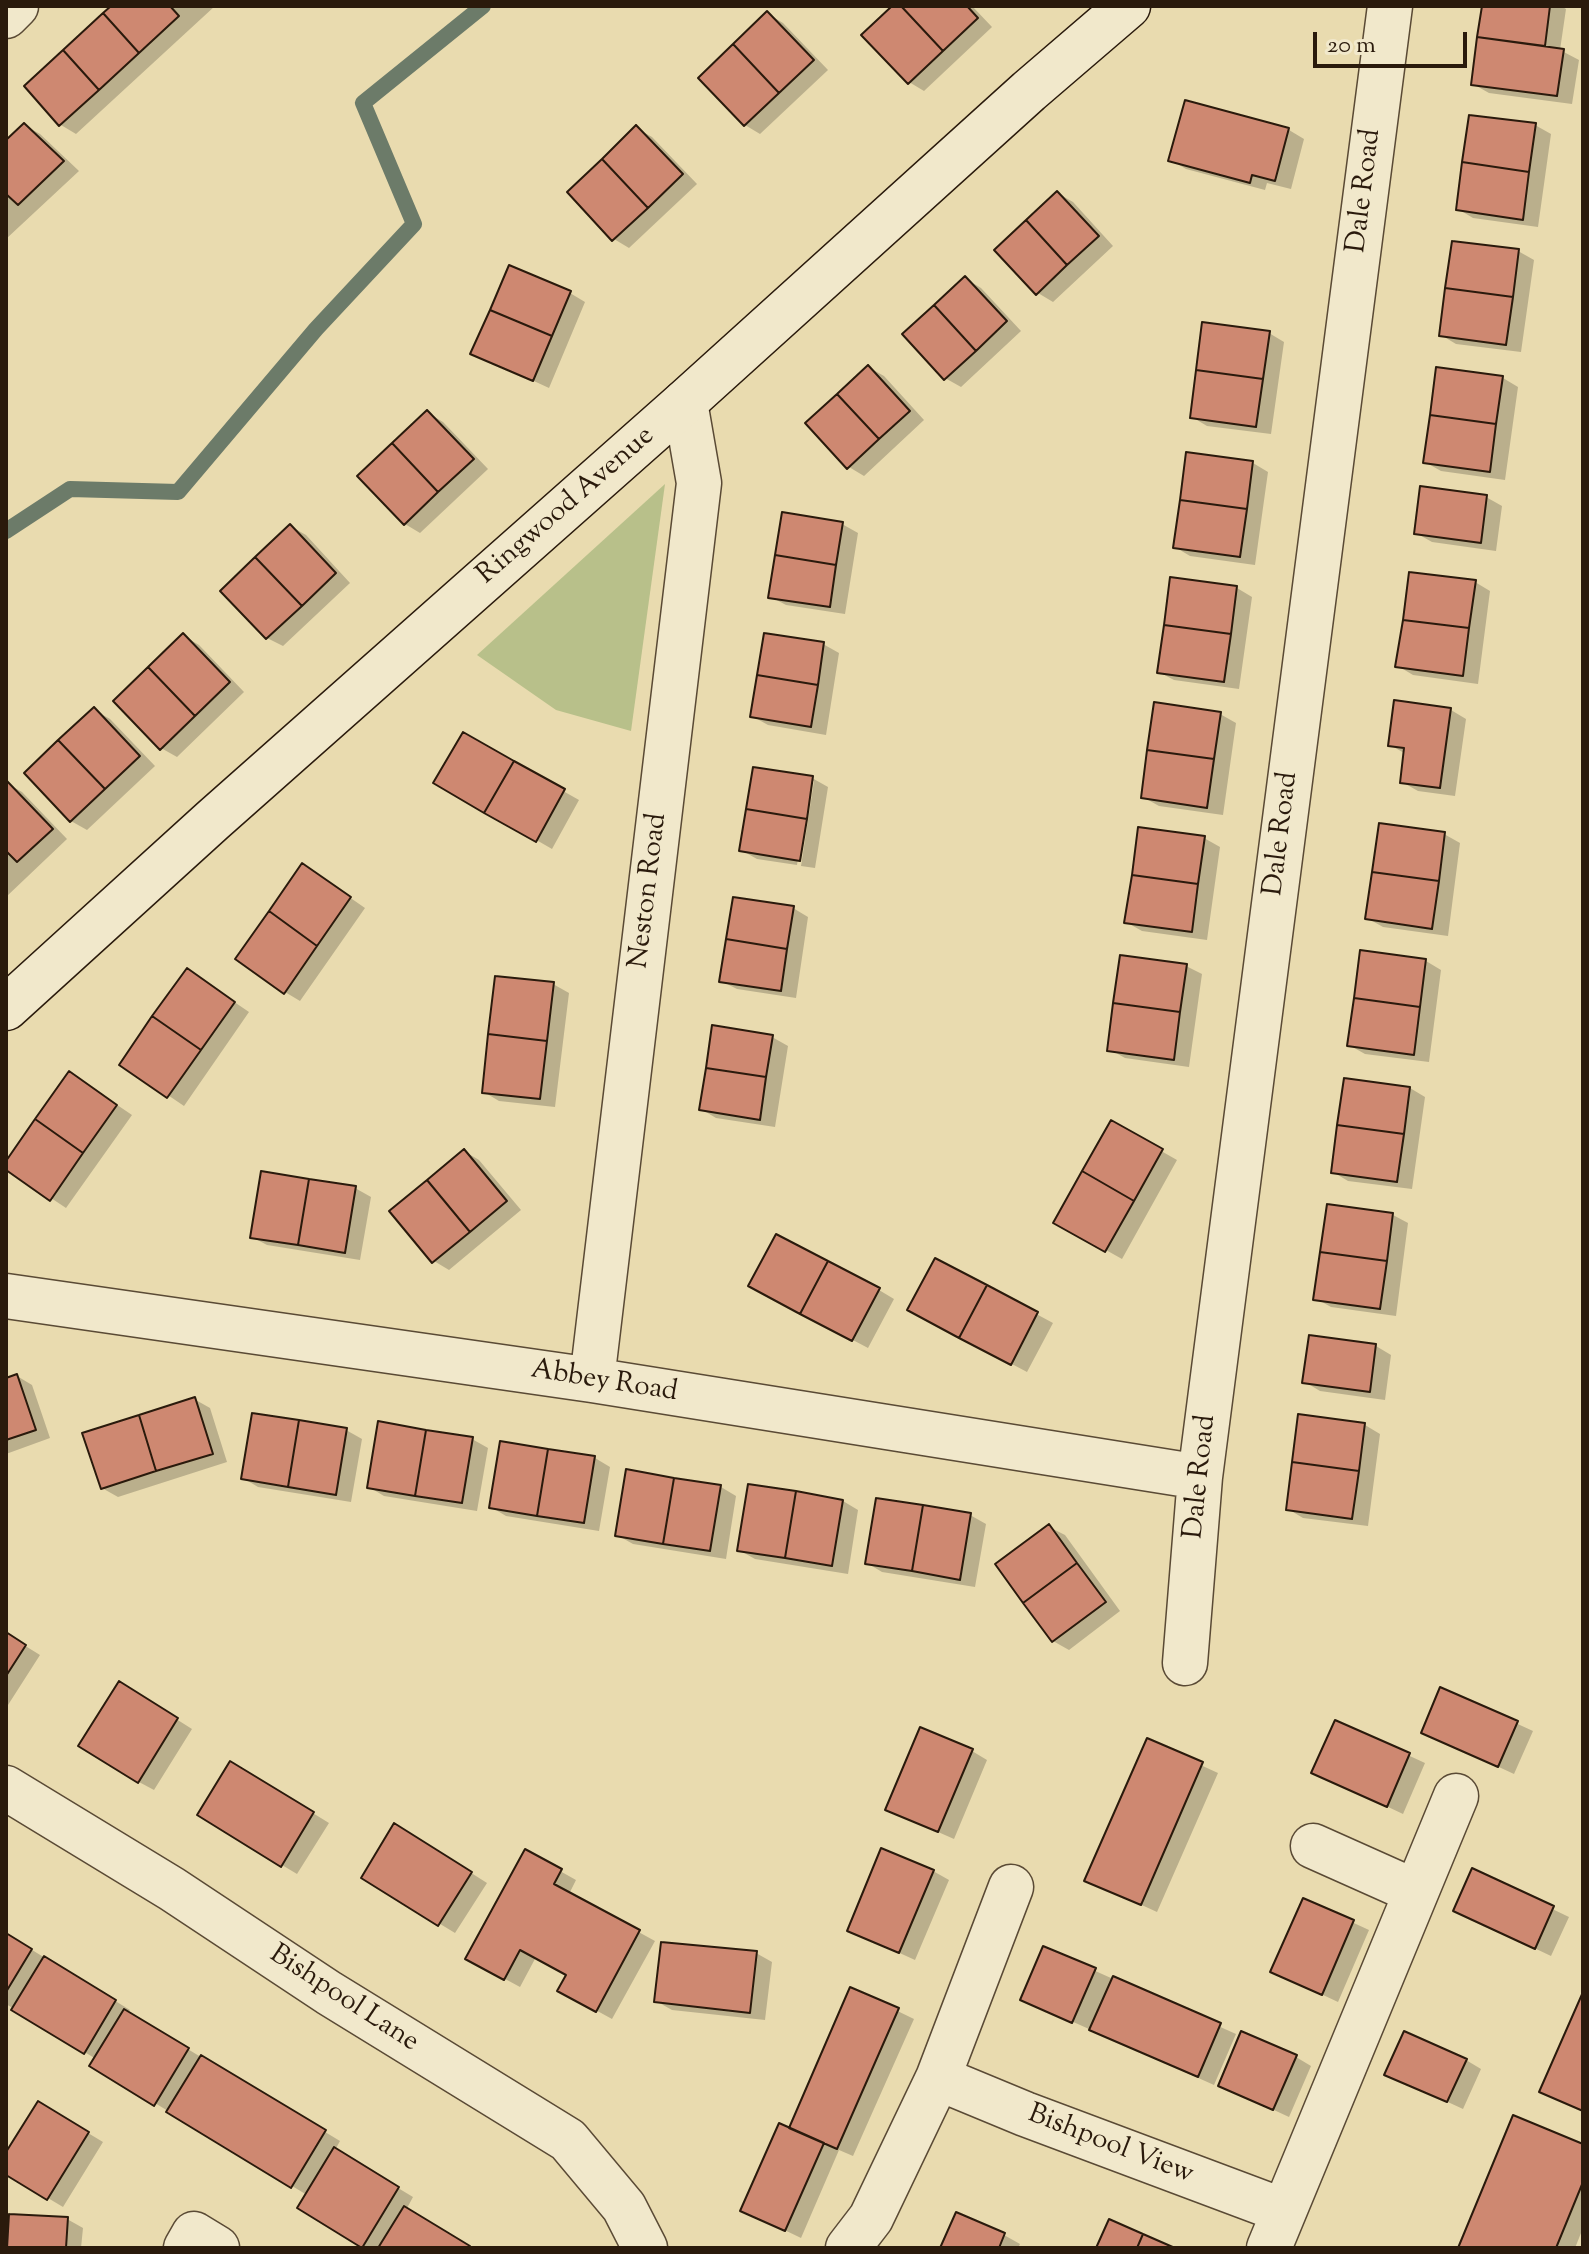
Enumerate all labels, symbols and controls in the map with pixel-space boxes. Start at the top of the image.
scale bar [1317,16,1471,66]
text: 20 m [1327,29,1376,63]
street label: Dale Road [1342,127,1390,255]
street label: Ringwood Avenue [471,421,663,593]
street label: Dale Road [1259,770,1307,898]
street label: Neston Road [624,811,676,971]
street label: Abbey Road [528,1355,680,1411]
street label: Dale Road [1179,1413,1225,1541]
street label: Bishpool Lane [262,1939,424,2061]
street label: Bishpool View [1022,2099,1198,2193]

